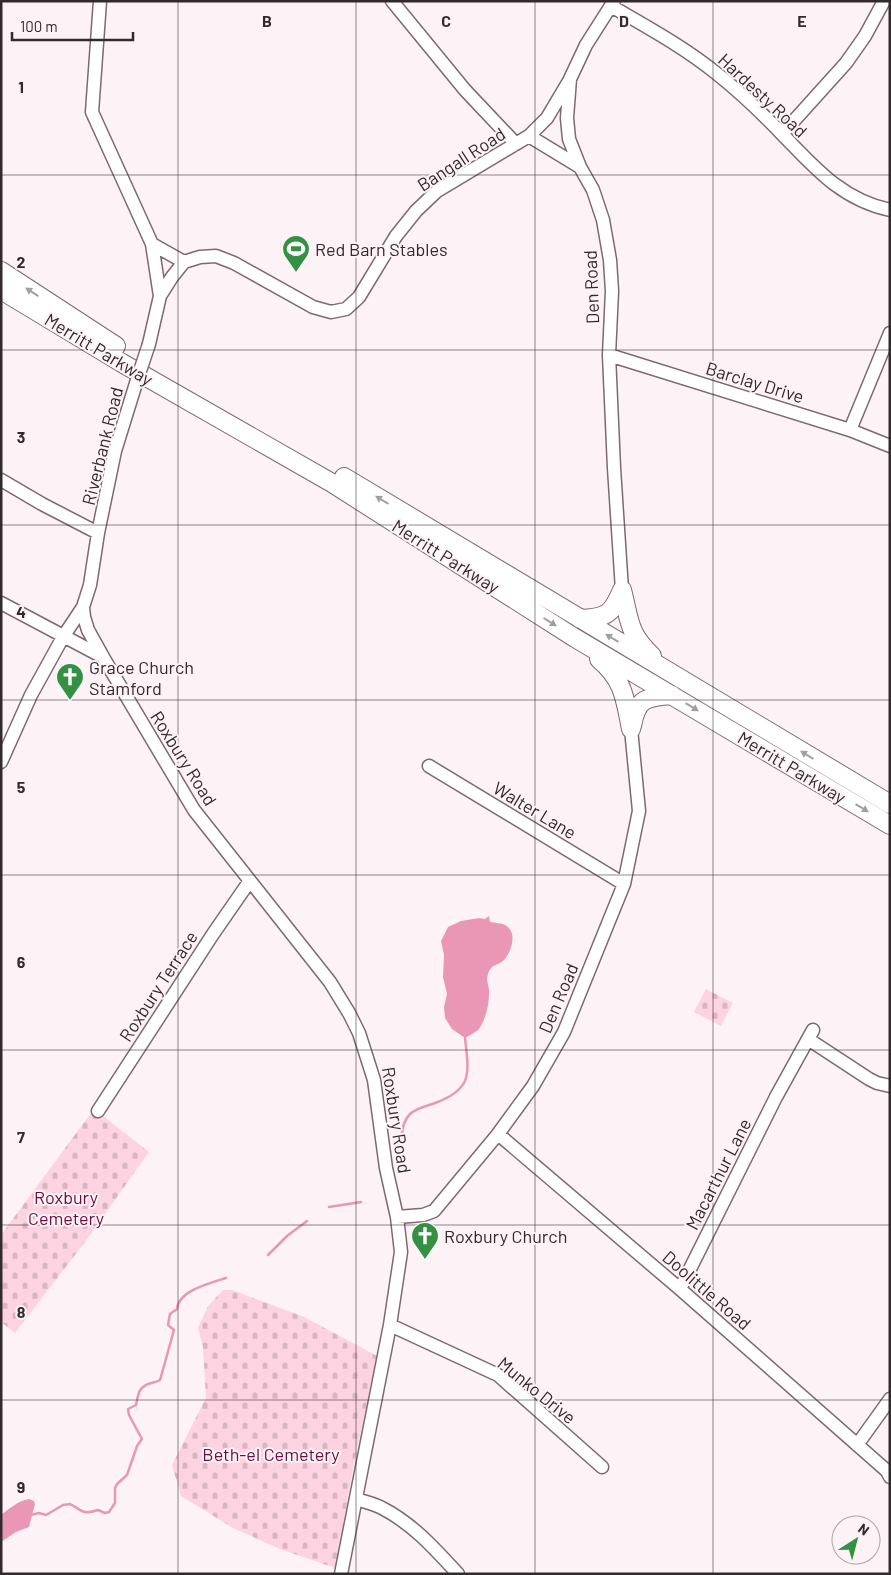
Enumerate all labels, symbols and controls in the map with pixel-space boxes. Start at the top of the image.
scale bar [12,10,134,42]
text: B [262,11,272,30]
text: C [441,11,451,30]
text: D [619,11,629,30]
text: E [797,11,807,30]
text: 100 m [20,17,58,35]
street label: Hardesty Road [714,48,812,142]
text: 1 [18,77,24,96]
street label: Bangall Road [413,122,509,196]
sports icon: Red Barn Stables [281,234,311,273]
place label: Red Barn Stables [315,238,448,260]
street label: Den Road [579,250,603,324]
text: 2 [17,252,26,271]
one-way arrow [25,287,39,297]
street label: Merritt Parkway [41,308,157,390]
street label: Barclay Drive [703,357,807,407]
street label: Riverbank Road [77,385,127,507]
text: 3 [17,427,25,446]
one-way arrow [376,496,389,505]
street label: Merritt Parkway [388,514,504,598]
text: 4 [16,602,26,621]
one-way arrow [543,617,557,627]
one-way arrow [605,633,618,642]
place label: Grace Church Stamford [89,656,194,699]
church icon: Grace Church Stamford [55,662,85,701]
one-way arrow [686,703,699,712]
street label: Roxbury Road [146,707,222,809]
street label: Merritt Parkway [734,726,850,808]
one-way arrow [801,750,814,759]
text: 5 [17,777,26,796]
street label: Walter Lane [490,777,580,843]
one-way arrow [855,804,869,813]
street label: Roxbury Terrace [114,927,202,1045]
text: 6 [17,952,26,971]
street label: Den Road [533,960,583,1036]
street label: Roxbury Road [378,1065,416,1175]
street label: Macarthur Lane [680,1115,756,1233]
text: 7 [17,1127,25,1146]
park label: Roxbury Cemetery [28,1186,104,1229]
church icon: Roxbury Church [410,1221,440,1260]
place label: Roxbury Church [444,1225,567,1247]
street label: Doolittle Road [658,1246,756,1334]
text: 8 [17,1302,26,1321]
street label: Munko Drive [493,1352,581,1428]
park label: Beth-el Cemetery [202,1443,340,1465]
text: 9 [17,1477,25,1496]
north arrow [831,1515,881,1565]
text: N [855,1519,873,1539]

